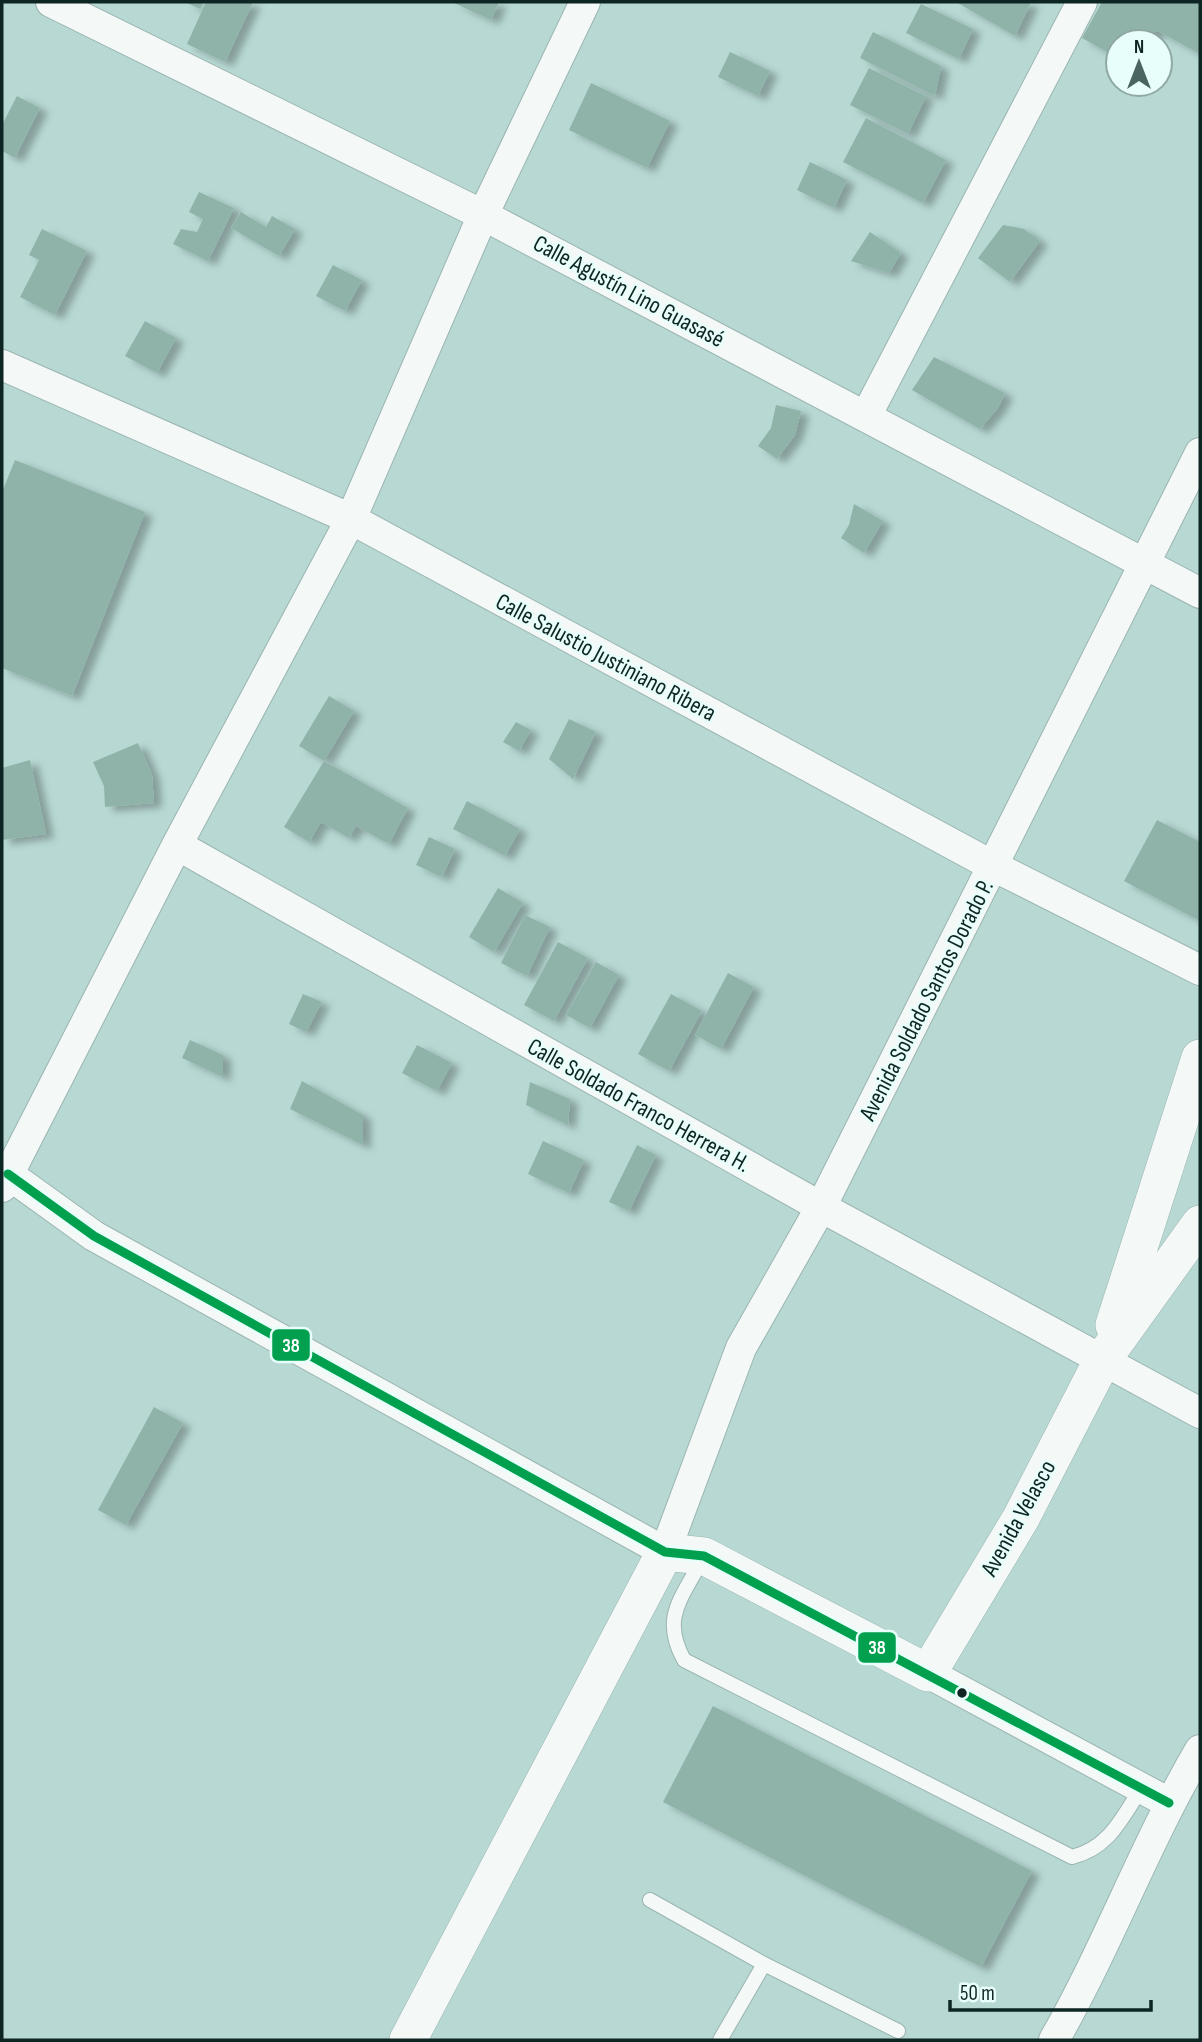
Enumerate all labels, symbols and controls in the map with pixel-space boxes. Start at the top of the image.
north arrow [1104,28,1174,98]
text: N [1134,36,1144,59]
street label: Calle Agustín Lino Guasasé [528,229,729,354]
street label: Calle Salustio Justiniano Ribera [491,587,721,728]
street label: Avenida Soldado Santos Dorado P. [853,875,1000,1126]
street label: Calle Soldado Franco Herrera H. [522,1032,755,1179]
line badge: 38 [271,1328,311,1362]
text: 38 [282,1335,300,1358]
street label: Avenida Velasco [974,1455,1062,1582]
line badge: 38 [857,1631,897,1664]
text: 38 [868,1637,886,1660]
unlabelled marker [955,1686,969,1700]
scale bar [950,1968,1151,2012]
text: 50 m [960,1981,995,2006]

